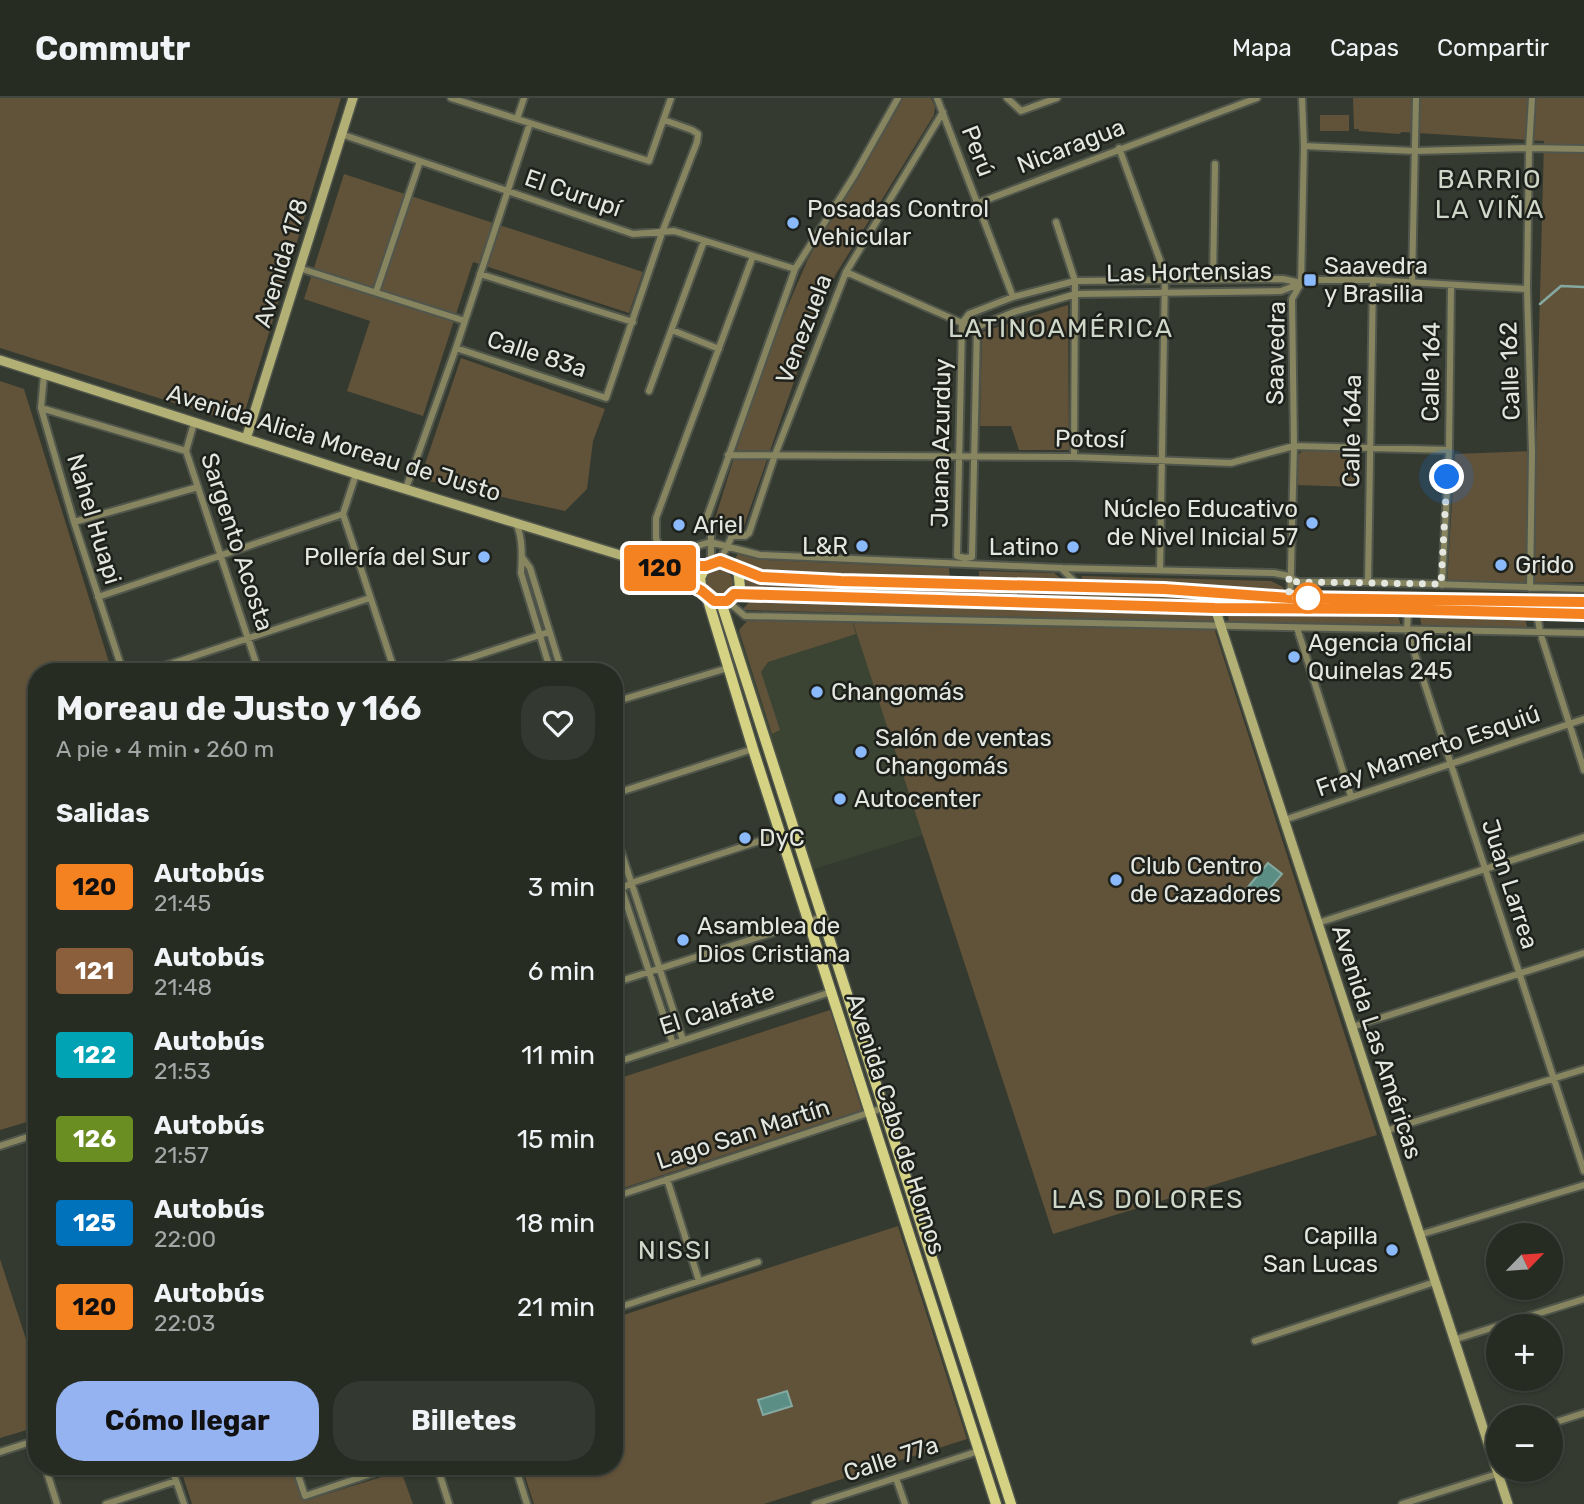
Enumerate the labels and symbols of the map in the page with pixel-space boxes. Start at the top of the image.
street label: Nicaragua [1013,113,1129,179]
street label: Perú [956,122,1000,180]
street label: El Curupí [521,163,626,223]
district label: BARRIO LA VIÑA [1435,164,1545,225]
street label: Avenida 178 [248,195,314,331]
place label: Posadas Control Vehicular [807,195,989,251]
marker: Posadas Control Vehicular [785,215,801,231]
place label: Saavedra y Brasilia [1324,252,1428,308]
street label: Las Hortensias [1106,257,1272,287]
street label: Venezuela [770,270,838,388]
marker: Saavedra y Brasilia [1302,272,1318,288]
street label: Saavedra [1261,301,1291,405]
district label: LATINOAMÉRICA [948,313,1174,344]
street label: Calle 162 [1494,321,1526,421]
street label: Calle 164 [1416,322,1446,422]
street label: Calle 83a [484,325,590,383]
street label: Juana Azurduy [926,358,956,528]
street label: Calle 164a [1337,374,1367,488]
street label: Avenida Alicia Moreau de Justo [164,379,504,507]
street label: Potosí [1055,424,1126,454]
street label: Sargento Acosta [195,450,279,634]
street label: Nahel Huapi [61,451,127,587]
your location [1429,459,1464,494]
place label: Núcleo Educativo de Nivel Inicial 57 [1103,495,1298,551]
place label: Ariel [693,511,743,539]
marker: Núcleo Educativo de Nivel Inicial 57 [1304,515,1320,531]
marker: Ariel [671,517,687,533]
place label: L&R [802,532,848,560]
place label: Latino [989,533,1059,561]
marker: L&R [854,538,870,554]
marker: Latino [1065,539,1081,555]
place label: Pollería del Sur [304,543,470,571]
line badge: 120 [620,545,700,591]
marker: Pollería del Sur [476,549,492,565]
place label: Grido [1515,551,1574,579]
marker: Grido [1493,557,1509,573]
unlabelled marker [1293,583,1323,613]
place label: Agencia Oficial Quinelas 245 [1308,629,1472,685]
marker: Agencia Oficial Quinelas 245 [1286,649,1302,665]
place label: Changomás [831,678,964,706]
marker: Changomás [809,684,825,700]
street label: Fray Mamerto Esquiú [1312,699,1544,803]
place label: Salón de ventas Changomás [875,724,1052,780]
marker: Salón de ventas Changomás [853,744,869,760]
place label: Autocenter [854,785,981,813]
marker: Autocenter [832,791,848,807]
street label: Juan Larrea [1476,816,1544,952]
place label: DyC [759,824,805,852]
marker: DyC [737,830,753,846]
place label: Club Centro de Cazadores [1130,852,1281,908]
marker: Club Centro de Cazadores [1108,872,1124,888]
place label: Asamblea de Dios Cristiana [697,912,851,968]
street label: Avenida Las Américas [1326,922,1428,1162]
marker: Asamblea de Dios Cristiana [675,932,691,948]
street label: El Calafate [656,977,778,1041]
street label: Avenida Cabo de Hornos [841,990,951,1258]
street label: Lago San Martín [653,1093,833,1175]
district label: LAS DOLORES [1052,1184,1244,1215]
place label: Capilla San Lucas [1263,1222,1378,1278]
north arrow [1486,1223,1563,1300]
district label: NISSI [638,1235,712,1266]
marker: Capilla San Lucas [1384,1242,1400,1258]
street label: Calle 77a [840,1431,942,1487]

